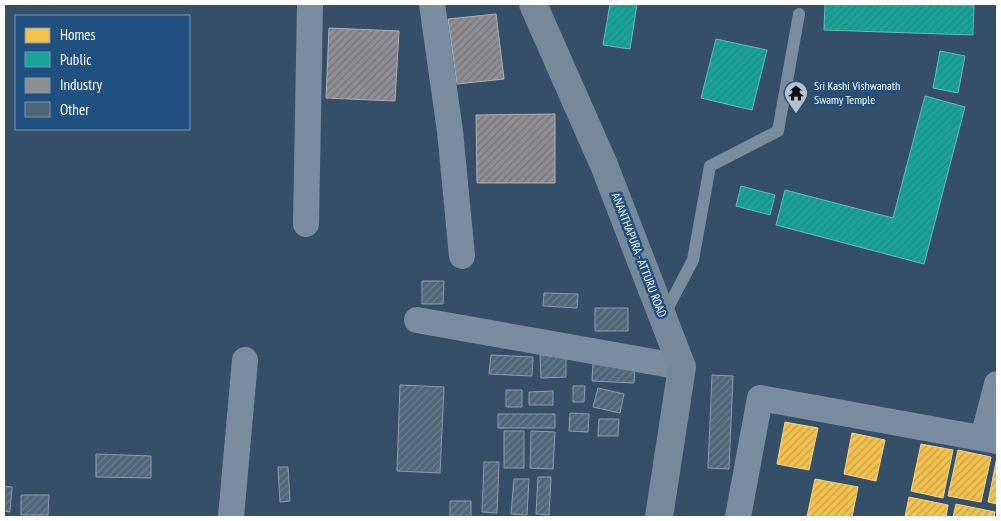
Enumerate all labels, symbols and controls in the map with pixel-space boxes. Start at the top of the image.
legend [15,15,190,130]
text: Homes [60,25,96,44]
text: Public [60,50,92,69]
text: Industry [60,75,102,94]
place label: Sri Kashi Vishwanath Swamy Temple [814,78,900,107]
temple icon: Sri Kashi Vishwanath Swamy Temple [783,80,809,114]
text: Other [60,100,90,119]
street label: ANANTHAPURA - ATTURU ROAD [609,190,670,319]

